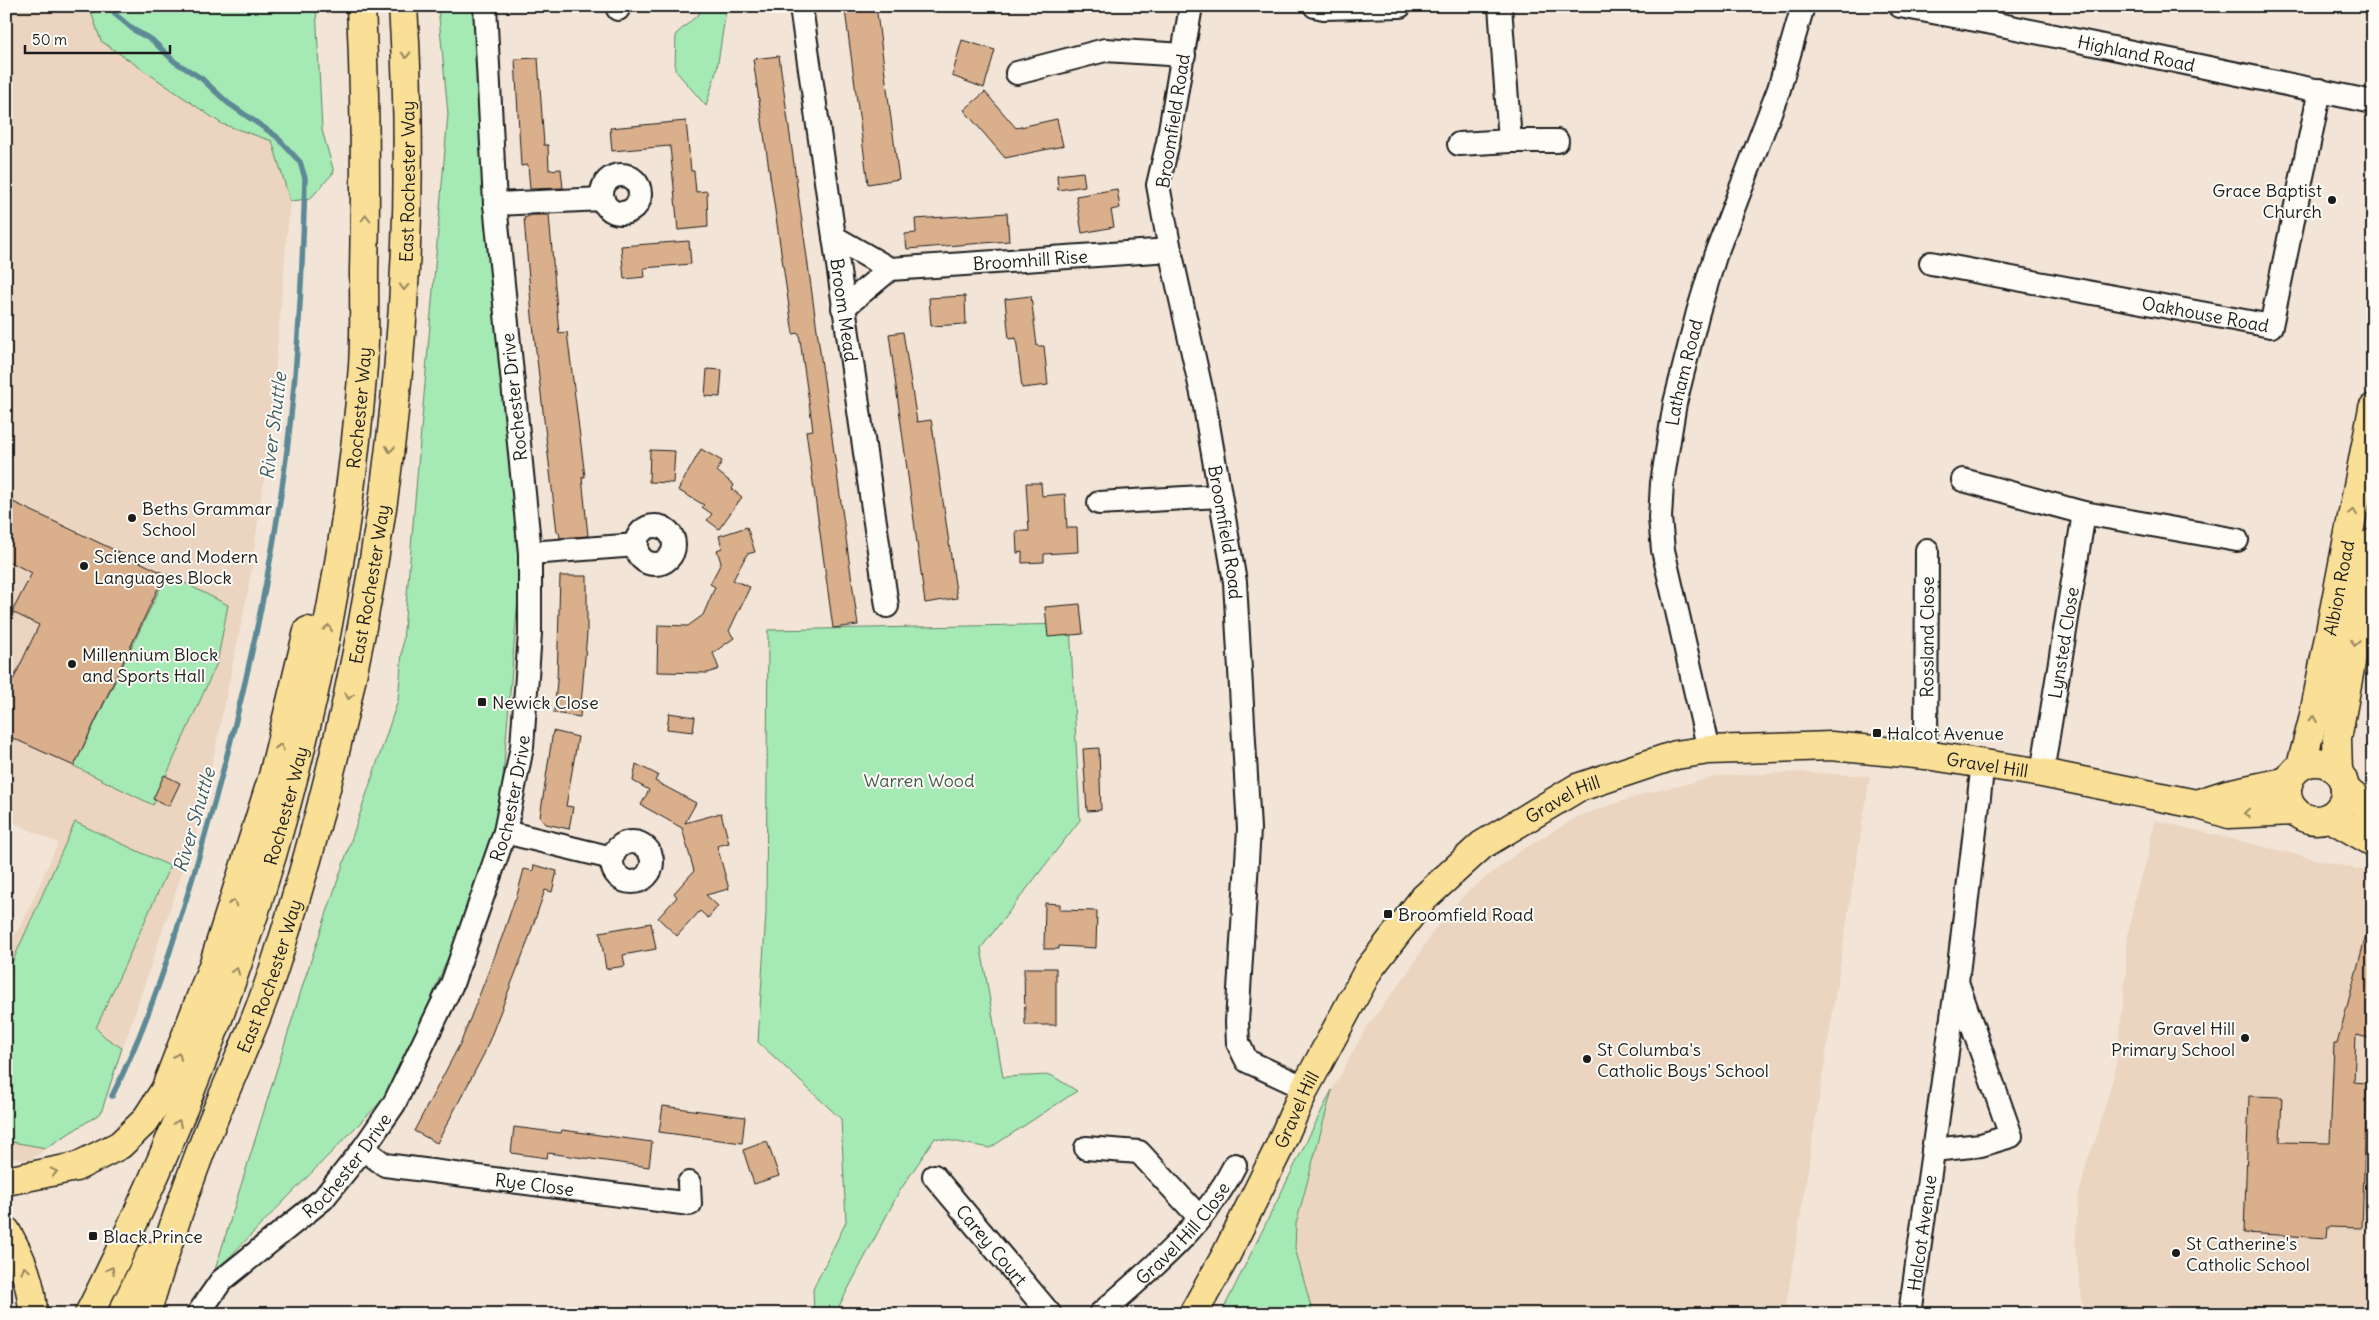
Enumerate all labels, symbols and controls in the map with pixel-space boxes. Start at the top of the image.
scale bar [25,22,170,54]
text: 50 m [32,30,67,49]
street label: Highland Road [2076,30,2198,76]
one-way arrow [401,52,411,59]
street label: Broomfield Road [1151,52,1195,190]
street label: East Rochester Way [394,100,419,263]
place label: Grace Baptist Church [2212,179,2322,223]
marker: Grace Baptist Church [2326,194,2338,206]
one-way arrow [361,214,371,222]
street label: Broomhill Rise [972,244,1088,275]
street label: Broom Mead [826,257,863,364]
one-way arrow [398,284,409,292]
street label: Oakhouse Road [2140,291,2271,337]
street label: Latham Road [1660,316,1707,428]
street label: Rochester Drive [496,332,532,462]
street label: Rochester Way [341,347,375,470]
water label: River Shuttle [255,369,292,481]
one-way arrow [385,445,396,453]
street label: Broomfield Road [1204,463,1247,600]
place label: Beths Grammar School [142,497,273,541]
street label: East Rochester Way [344,503,394,666]
one-way arrow [2347,507,2358,516]
marker: Beths Grammar School [126,512,138,524]
street label: Albion Road [2318,538,2359,638]
place label: Science and Modern Languages Block [94,545,258,589]
marker: Science and Modern Languages Block [78,560,90,572]
street label: Rossland Close [1915,576,1938,698]
street label: Lynsted Close [2043,585,2083,700]
one-way arrow [323,624,333,632]
one-way arrow [2350,639,2360,647]
place label: Millennium Block and Sports Hall [82,643,218,687]
marker: Millennium Block and Sports Hall [66,658,78,670]
one-way arrow [344,691,355,700]
place label: Newick Close [492,691,599,714]
marker: Newick Close [476,696,488,708]
one-way arrow [2308,714,2318,723]
place label: Halcot Avenue [1887,722,2004,745]
marker: Halcot Avenue [1871,727,1883,739]
street label: Rochester Drive [484,735,534,864]
one-way arrow [274,743,285,752]
street label: Rochester Way [258,744,312,868]
street label: Gravel Hill [1945,747,2030,782]
water label: River Shuttle [168,763,221,875]
park label: Warren Wood [863,769,975,792]
street label: Gravel Hill [1521,770,1603,828]
one-way arrow [2242,807,2250,818]
street label: East Rochester Way [231,896,306,1056]
one-way arrow [227,899,237,907]
place label: Broomfield Road [1398,903,1534,926]
marker: Broomfield Road [1382,908,1394,920]
one-way arrow [230,967,240,976]
place label: Gravel Hill Primary School [2111,1017,2235,1061]
marker: Gravel Hill Primary School [2239,1032,2251,1044]
place label: St Columba's Catholic Boys' School [1597,1038,1769,1082]
one-way arrow [172,1052,182,1060]
marker: St Columba's Catholic Boys' School [1581,1053,1593,1065]
street label: Gravel Hill [1269,1067,1324,1152]
street label: Rochester Drive [298,1109,396,1223]
one-way arrow [173,1119,183,1127]
one-way arrow [50,1168,59,1178]
street label: Rye Close [494,1168,575,1201]
street label: Halcot Avenue [1902,1173,1941,1292]
street label: Gravel Hill Close [1130,1177,1235,1289]
street label: Carey Court [951,1200,1032,1290]
place label: Black Prince [103,1225,203,1248]
marker: Black Prince [87,1230,99,1242]
place label: St Catherine's Catholic School [2186,1232,2310,1276]
marker: St Catherine's Catholic School [2170,1247,2182,1259]
one-way arrow [20,1266,31,1275]
one-way arrow [105,1267,115,1276]

